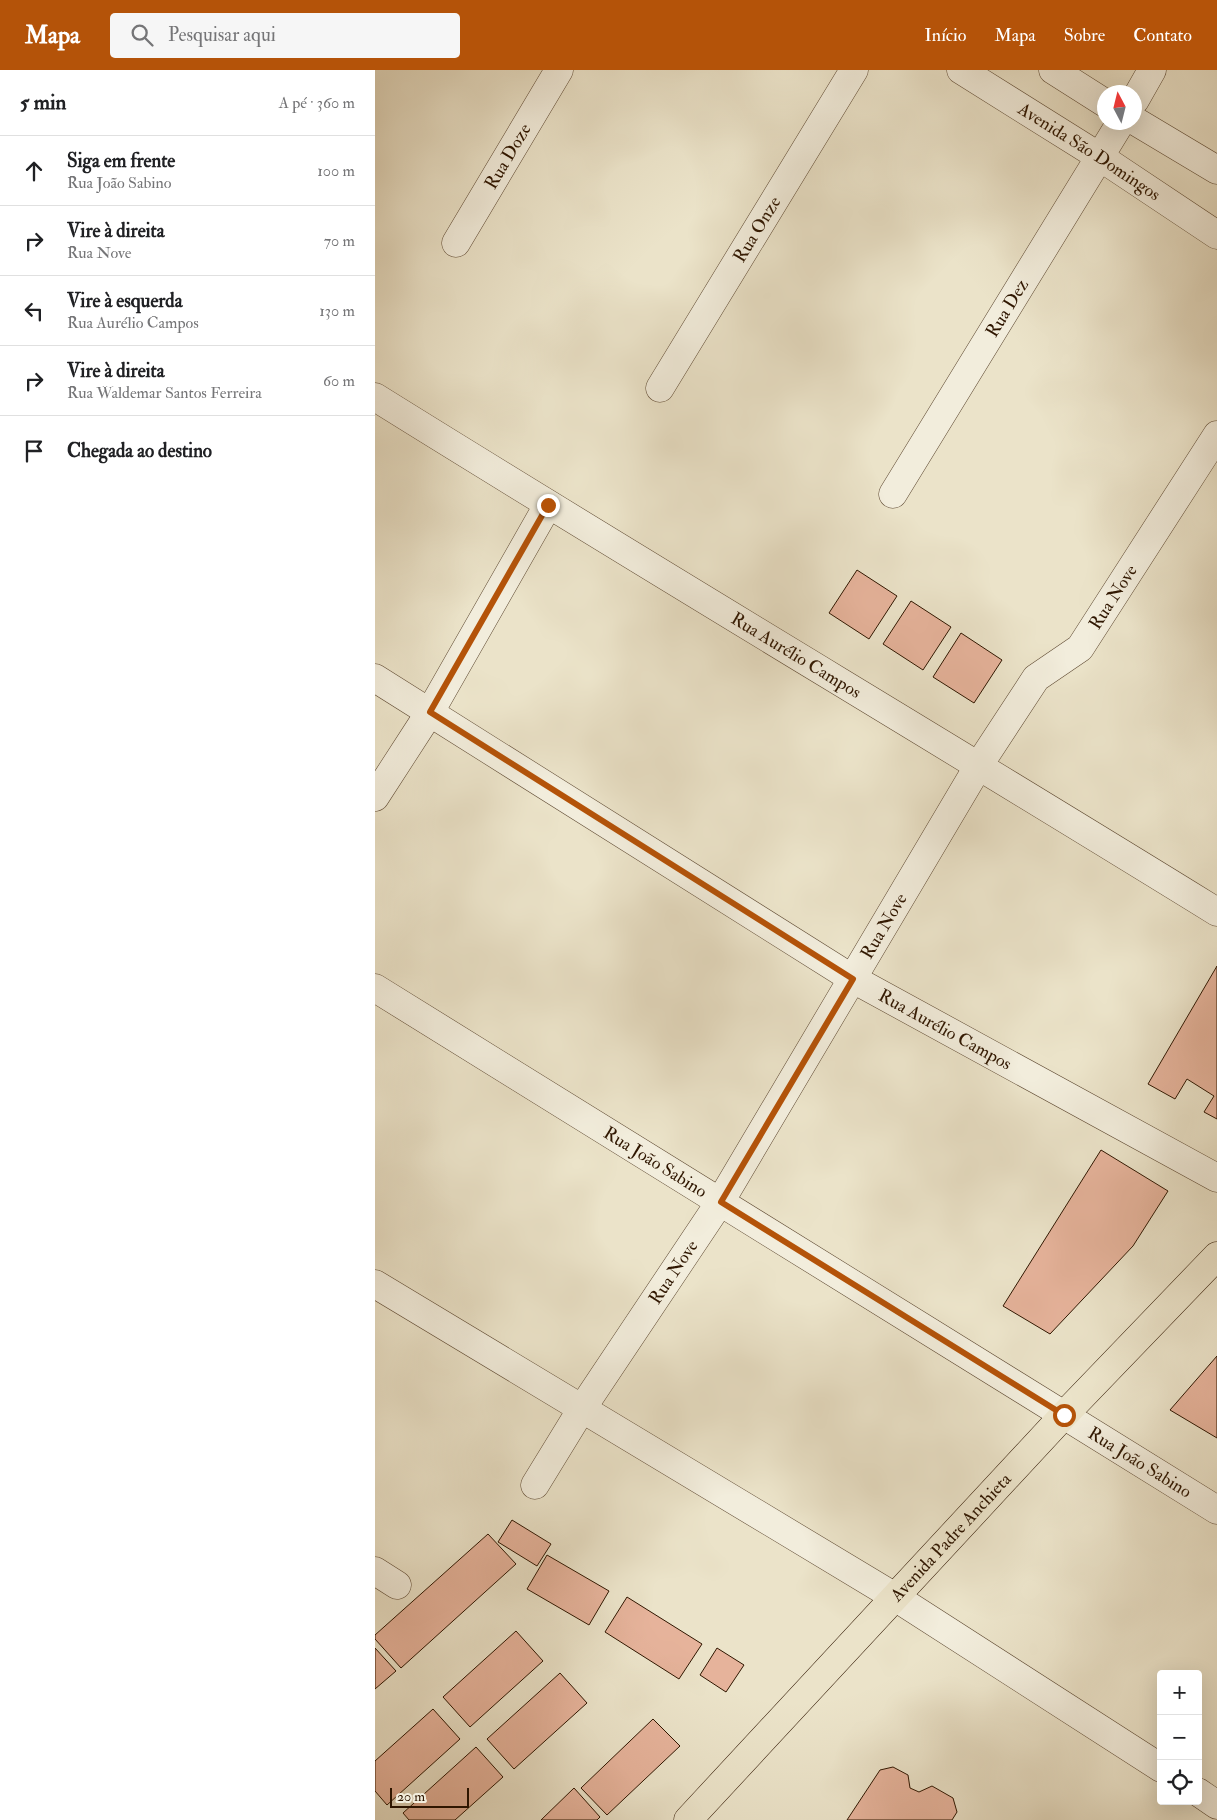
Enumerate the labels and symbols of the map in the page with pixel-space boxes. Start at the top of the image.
north arrow [1097,85,1142,130]
street label: Avenida São Domingos [1013,97,1165,206]
street label: Rua Doze [480,119,537,194]
street label: Rua Onze [728,192,786,267]
street label: Rua Dez [981,275,1034,342]
route end [537,494,560,517]
street label: Rua Nove [1084,560,1143,634]
street label: Rua Aurélio Campos [727,607,865,704]
street label: Rua Nove [856,889,913,963]
street label: Rua Aurélio Campos [874,984,1016,1076]
street label: Rua João Sabino [599,1122,712,1203]
street label: Rua Nove [644,1235,704,1309]
route start [1053,1404,1076,1427]
street label: Rua João Sabino [1084,1422,1196,1504]
street label: Avenida Padre Anchieta [885,1468,1017,1607]
scale bar [390,1785,469,1808]

